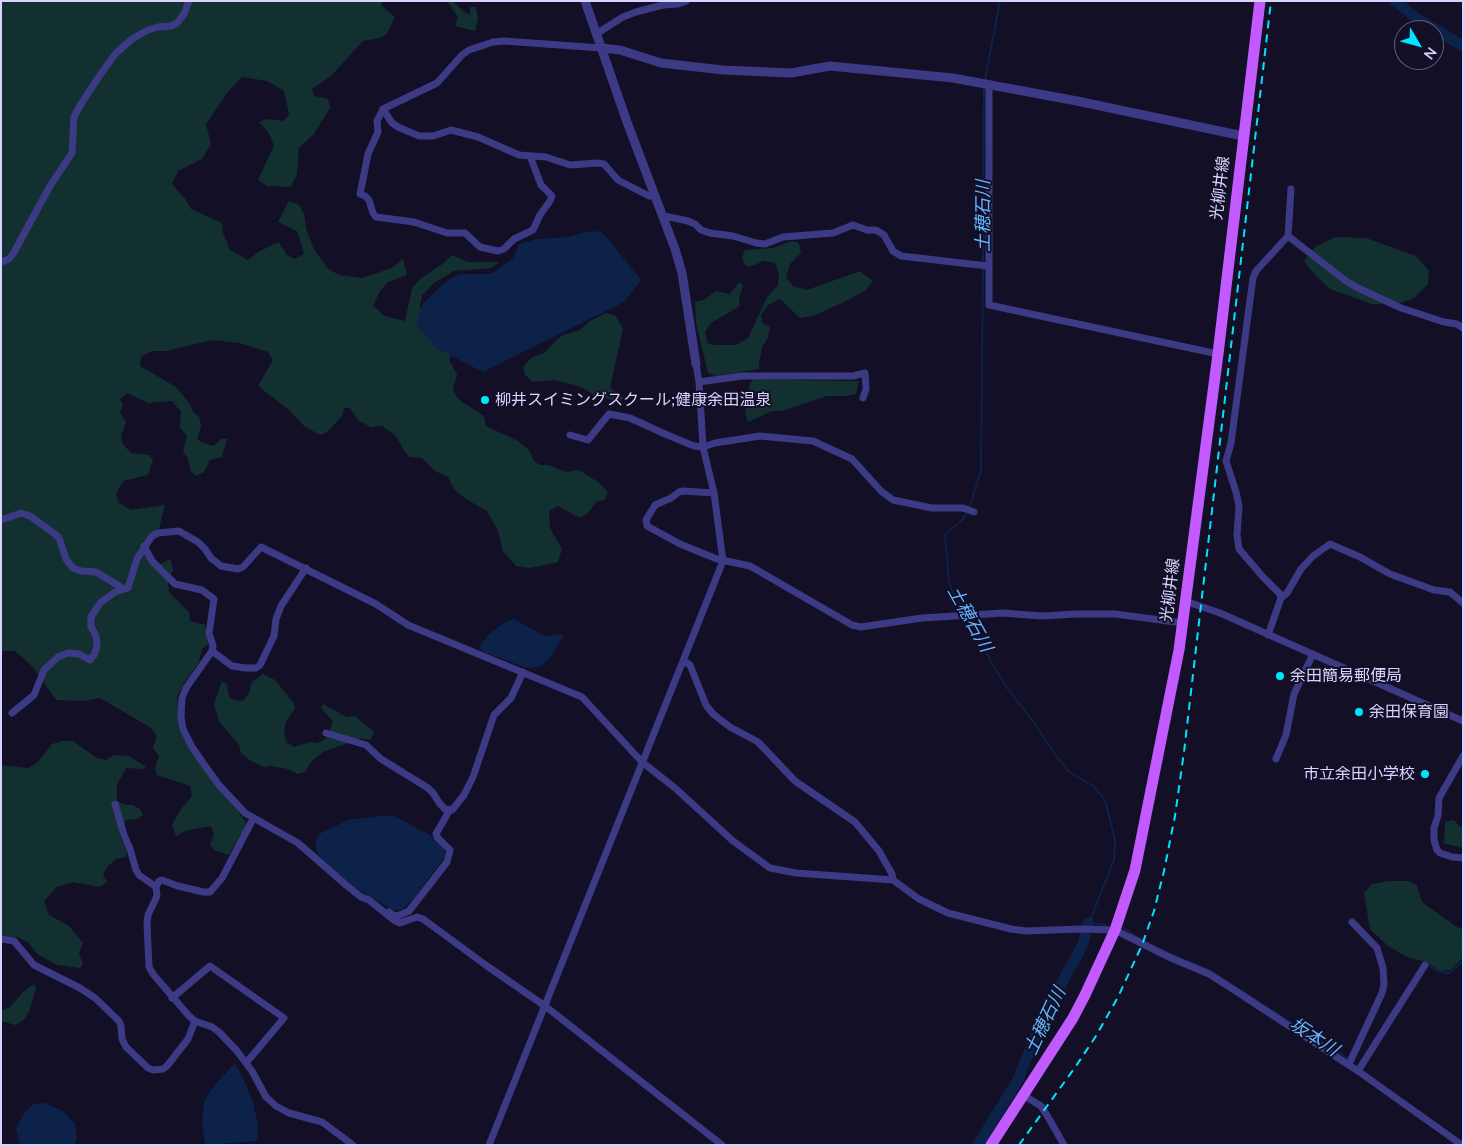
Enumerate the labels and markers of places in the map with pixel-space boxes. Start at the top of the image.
place label: 柳井スイミングスクール;健康余田温泉 [495,390,771,410]
marker: 柳井スイミングスクール;健康余田温泉 [479,394,491,406]
place label: 余田簡易郵便局 [1290,666,1402,686]
marker: 余田簡易郵便局 [1274,670,1286,682]
place label: 余田保育園 [1369,702,1449,722]
marker: 余田保育園 [1353,706,1365,718]
place label: 市立余田小学校 [1303,764,1415,784]
marker: 市立余田小学校 [1419,768,1431,780]

